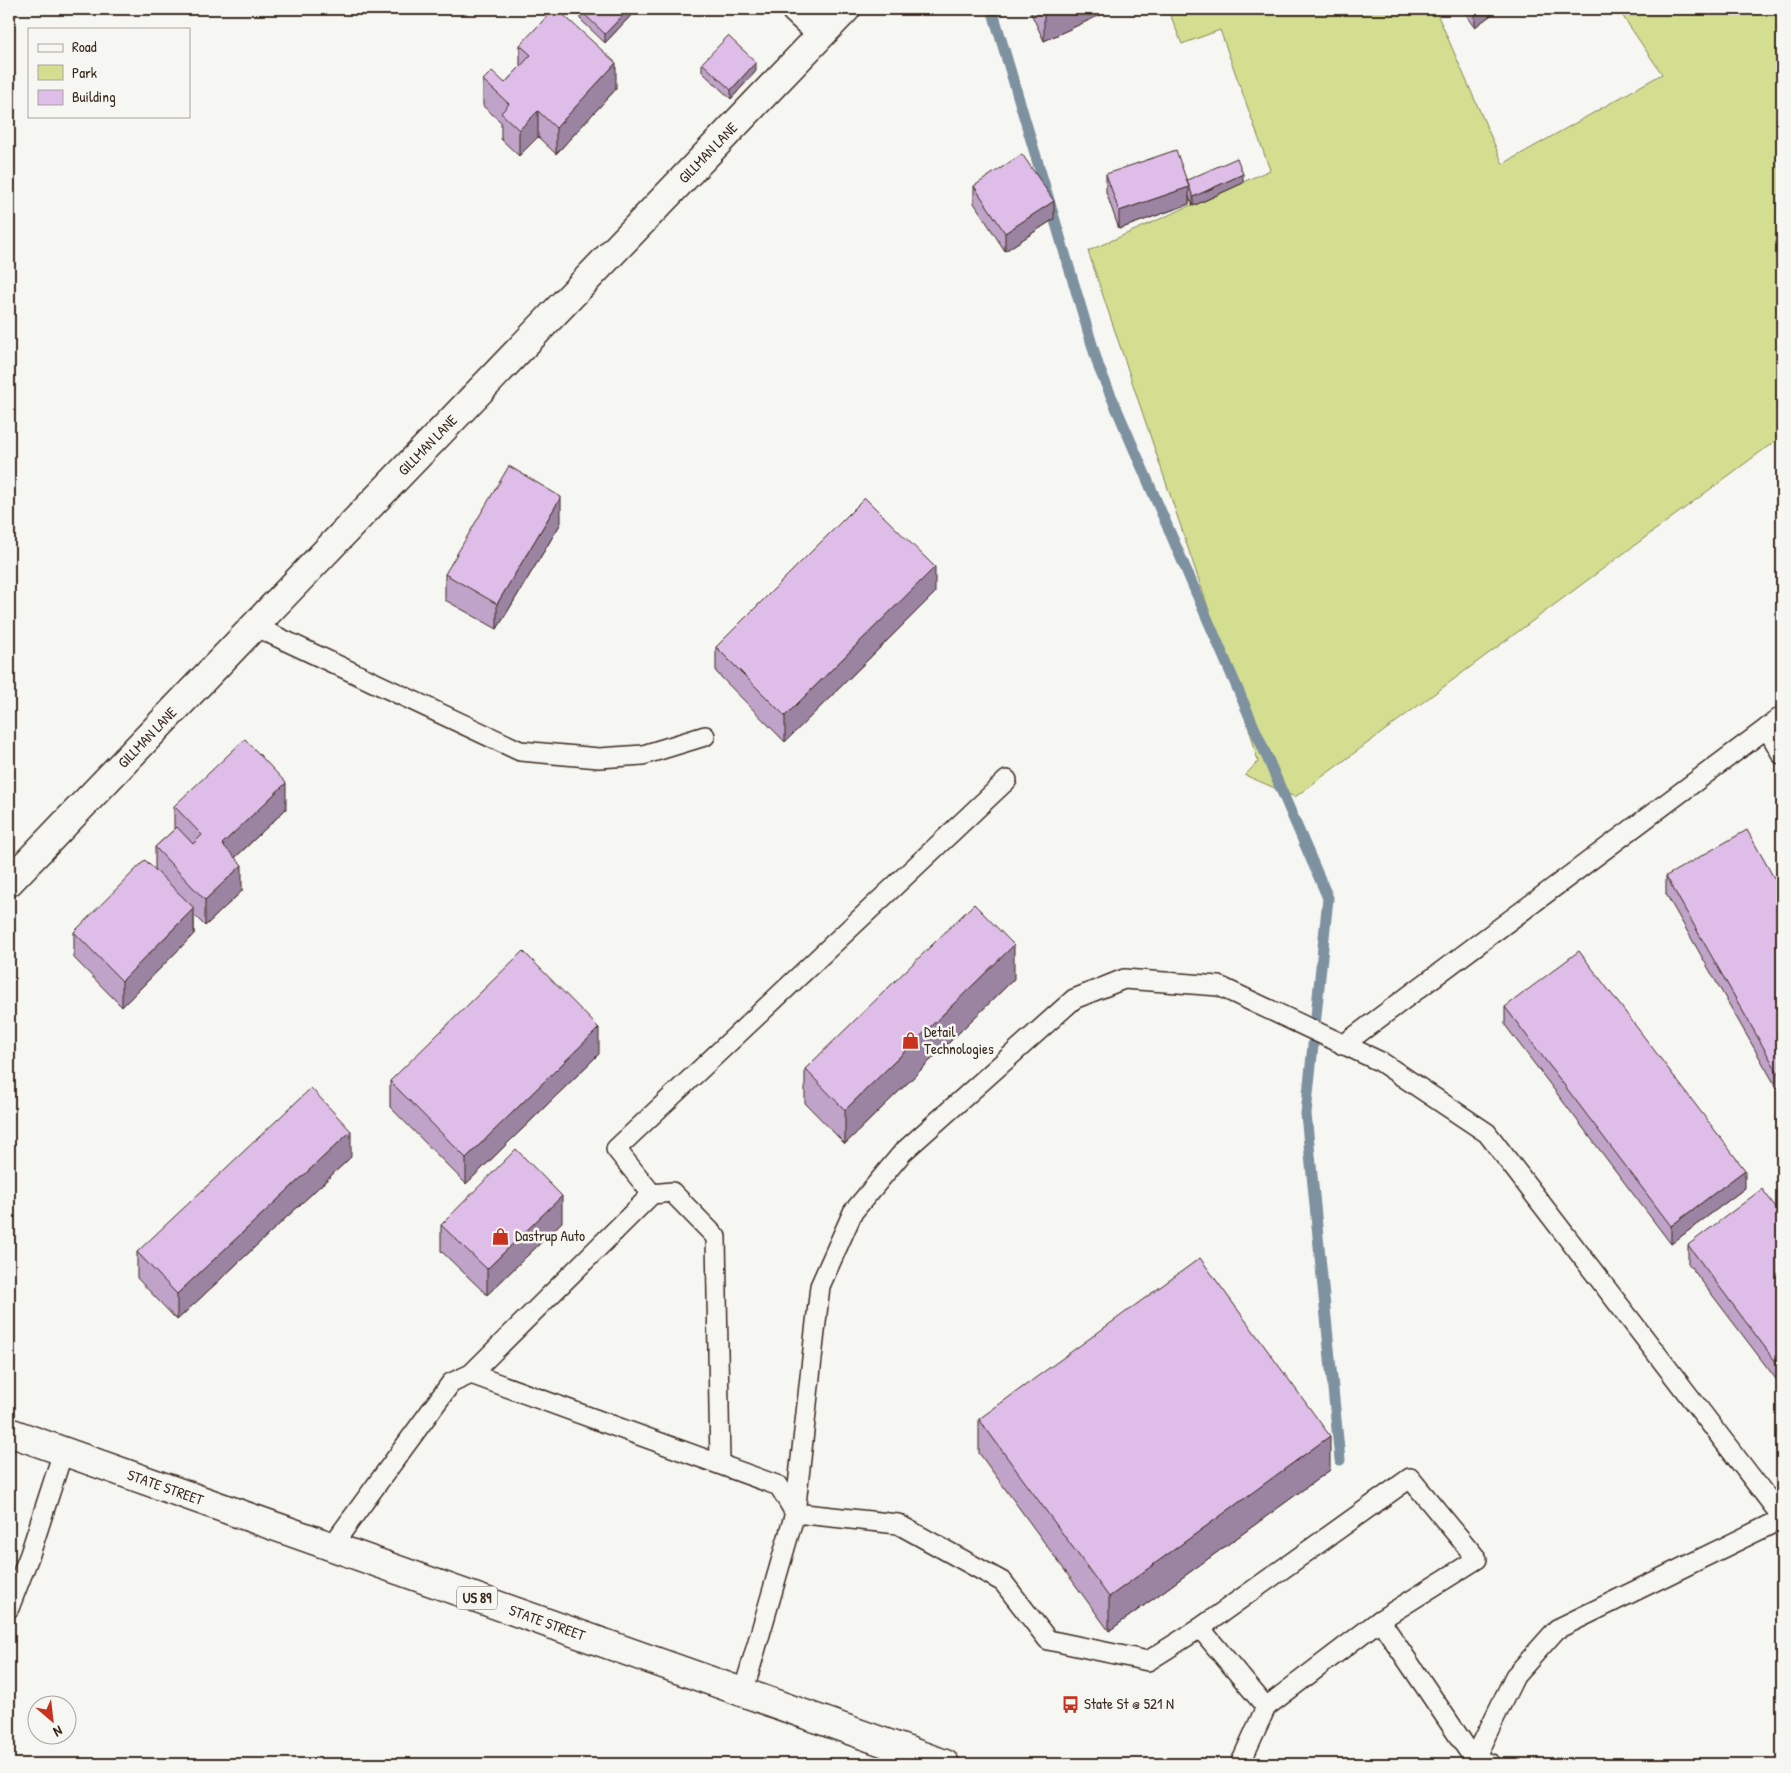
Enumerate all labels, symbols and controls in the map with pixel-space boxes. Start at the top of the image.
legend [28,28,190,118]
text: Road [72,36,97,57]
text: Park [72,62,97,83]
text: Building [72,86,116,107]
street label: GILLMAN LANE [673,117,742,188]
street label: GILLMAN LANE [393,410,462,480]
street label: GILLMAN LANE [113,702,182,772]
place label: Detail Technologies [924,1021,994,1059]
shop icon: Detail Technologies [900,1031,920,1051]
place label: Dastrup Auto [515,1225,585,1246]
shop icon: Dastrup Auto [491,1226,511,1246]
street label: STATE STREET [125,1464,207,1511]
road number: US 89 [457,1586,497,1610]
street label: STATE STREET [506,1599,589,1646]
place label: State St @ 521 N [1084,1693,1174,1714]
bus stop icon: State St @ 521 N [1060,1694,1080,1714]
north arrow [28,1696,78,1746]
text: N [50,1722,66,1742]

